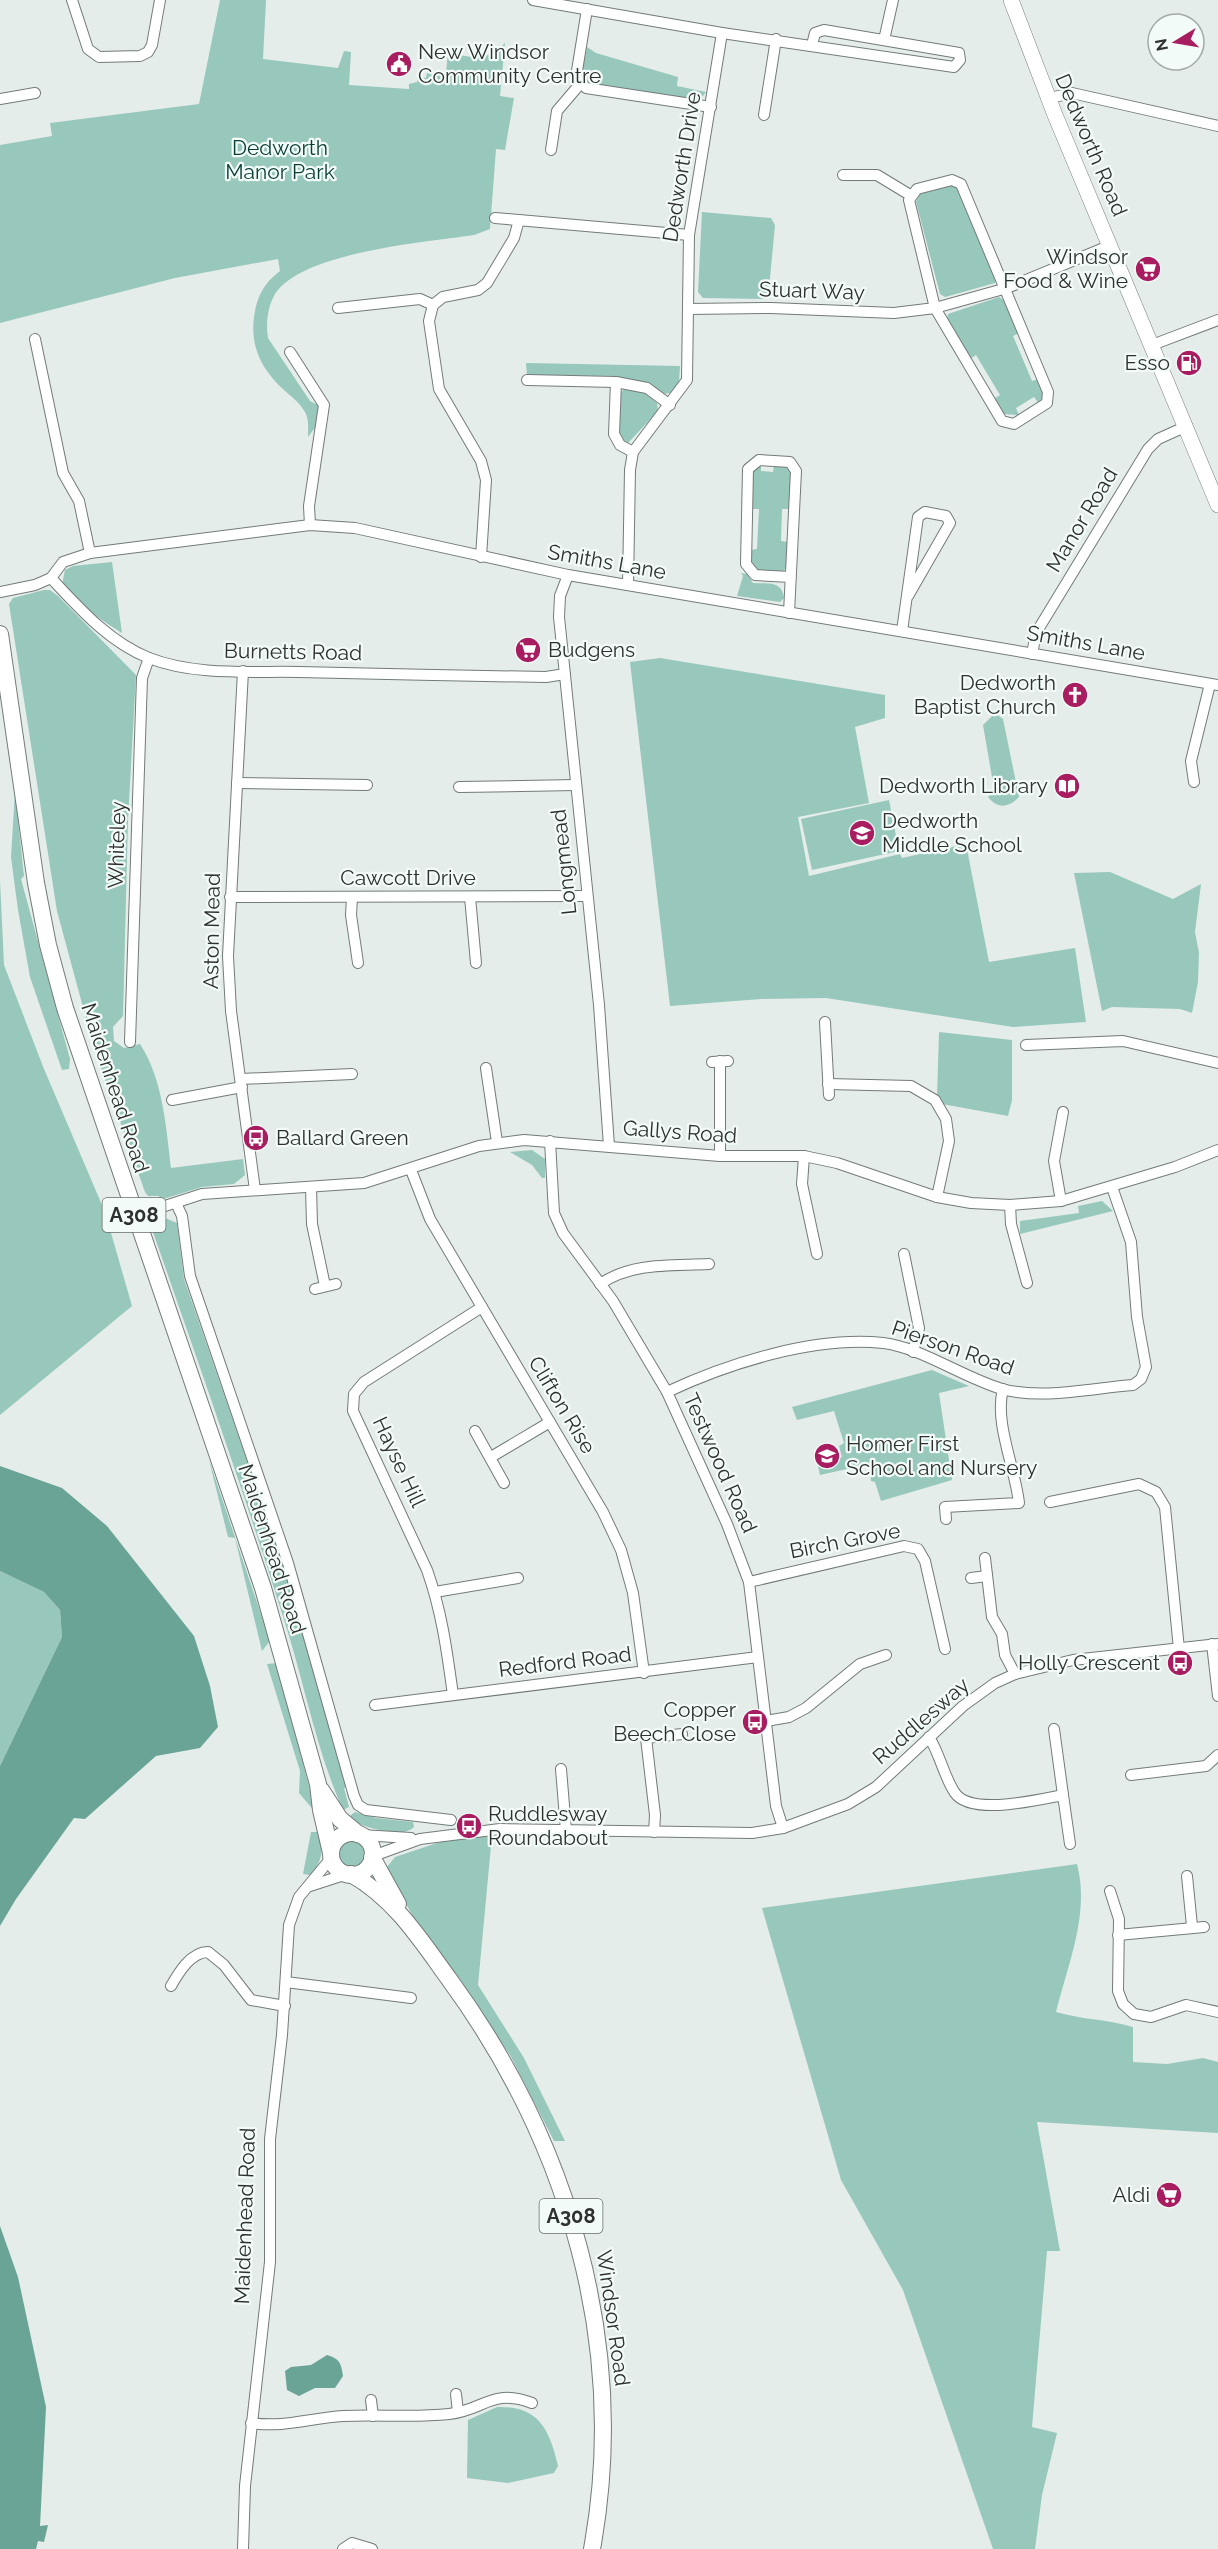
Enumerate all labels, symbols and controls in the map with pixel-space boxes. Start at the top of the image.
north arrow [1146,12,1206,72]
text: N [1151,37,1172,53]
place label: New Windsor Community Centre [418,39,601,88]
public building icon: New Windsor Community Centre [384,49,414,79]
street label: Dedworth Road [1050,70,1133,220]
street label: Dedworth Drive [657,90,706,244]
park label: Dedworth Manor Park [225,135,335,184]
place label: Windsor Food & Wine [1003,244,1129,293]
supermarket icon: Windsor Food & Wine [1133,254,1163,284]
street label: Stuart Way [759,276,865,305]
fuel station icon: Esso [1174,348,1204,378]
place label: Esso [1124,350,1170,375]
street label: Manor Road [1041,463,1122,576]
street label: Smiths Lane [546,539,668,584]
street label: Smiths Lane [1025,620,1147,665]
supermarket icon: Budgens [513,635,543,665]
place label: Budgens [548,637,635,662]
street label: Burnetts Road [224,638,362,665]
place label: Dedworth Baptist Church [914,670,1056,719]
church icon: Dedworth Baptist Church [1060,680,1090,710]
library icon: Dedworth Library [1052,771,1082,801]
place label: Dedworth Library [879,773,1048,798]
street label: Whiteley [102,801,131,889]
street label: Longmead [546,808,581,916]
place label: Dedworth Middle School [882,808,1022,857]
school or university icon: Dedworth Middle School [847,818,877,848]
street label: Cawcott Drive [340,865,476,890]
street label: Aston Mead [198,873,225,989]
street label: Maidenhead Road [76,1000,155,1176]
street label: Gallys Road [622,1115,738,1148]
bus stop icon: Ballard Green [241,1123,271,1153]
place label: Ballard Green [276,1125,409,1150]
road number: A308 [102,1198,166,1232]
street label: Pierson Road [889,1315,1018,1380]
street label: Clifton Rise [524,1351,601,1458]
street label: Testwood Road [678,1389,762,1537]
street label: Hayse Hill [368,1413,431,1511]
place label: Homer First School and Nursery [846,1431,1037,1480]
school or university icon: Homer First School and Nursery [812,1441,842,1471]
street label: Maidenhead Road [233,1461,312,1637]
street label: Birch Grove [788,1518,902,1563]
street label: Redford Road [497,1641,633,1682]
bus stop icon: Holly Crescent [1165,1648,1195,1678]
place label: Holly Crescent [1018,1650,1160,1675]
street label: Ruddlesway [867,1672,974,1769]
place label: Copper Beech Close [613,1697,737,1746]
bus stop icon: Copper Beech Close [740,1707,770,1737]
place label: Ruddlesway Roundabout [488,1801,608,1850]
bus stop icon: Ruddlesway Roundabout [454,1811,484,1841]
street label: Maidenhead Road [229,2127,260,2305]
supermarket icon: Aldi [1154,2180,1184,2210]
place label: Aldi [1112,2182,1150,2207]
road number: A308 [540,2199,602,2233]
street label: Windsor Road [592,2248,635,2388]

